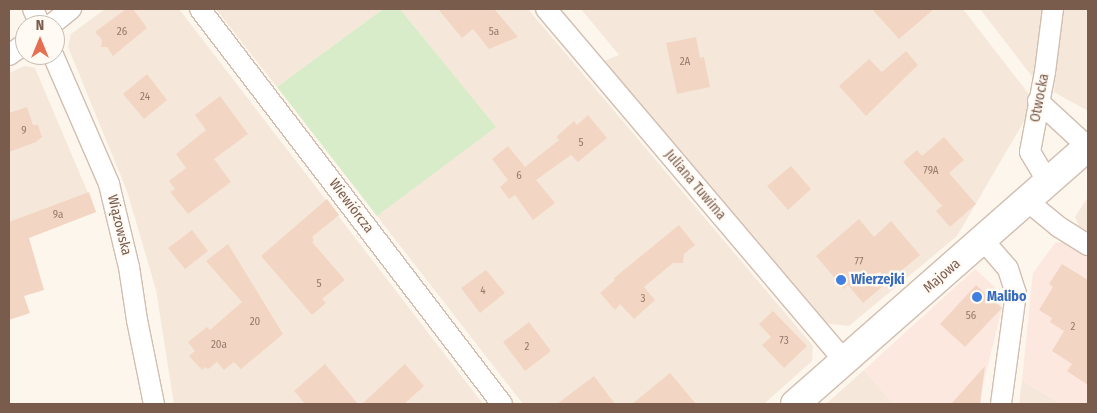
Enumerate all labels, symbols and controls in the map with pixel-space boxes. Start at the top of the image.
north arrow [15,15,65,65]
text: N [36,17,44,34]
house number: 26 [117,25,127,39]
house number: 5a [489,25,499,39]
house number: 2A [680,55,690,69]
street label: Otwocka [1027,72,1053,124]
house number: 24 [140,90,150,104]
house number: 9 [21,124,27,138]
house number: 5 [578,136,584,150]
street label: Juliana Tuwima [661,147,729,223]
house number: 79A [923,164,939,178]
house number: 6 [516,169,522,183]
street label: Wiewiórcza [325,176,377,236]
street label: Wiązowska [103,193,135,257]
house number: 9a [53,208,63,222]
house number: 77 [855,255,863,269]
street label: Majowa [920,255,964,297]
place label: Wierzejki [851,272,905,288]
marker: Wierzejki [835,274,847,286]
house number: 5 [316,277,322,291]
house number: 4 [480,284,486,298]
place label: Malibo [987,289,1026,305]
marker: Malibo [971,291,983,303]
house number: 3 [641,292,645,306]
house number: 56 [966,309,976,323]
house number: 20 [250,315,260,329]
house number: 2 [1071,320,1075,334]
house number: 73 [779,334,789,348]
house number: 20a [211,338,227,352]
house number: 2 [525,340,529,354]

